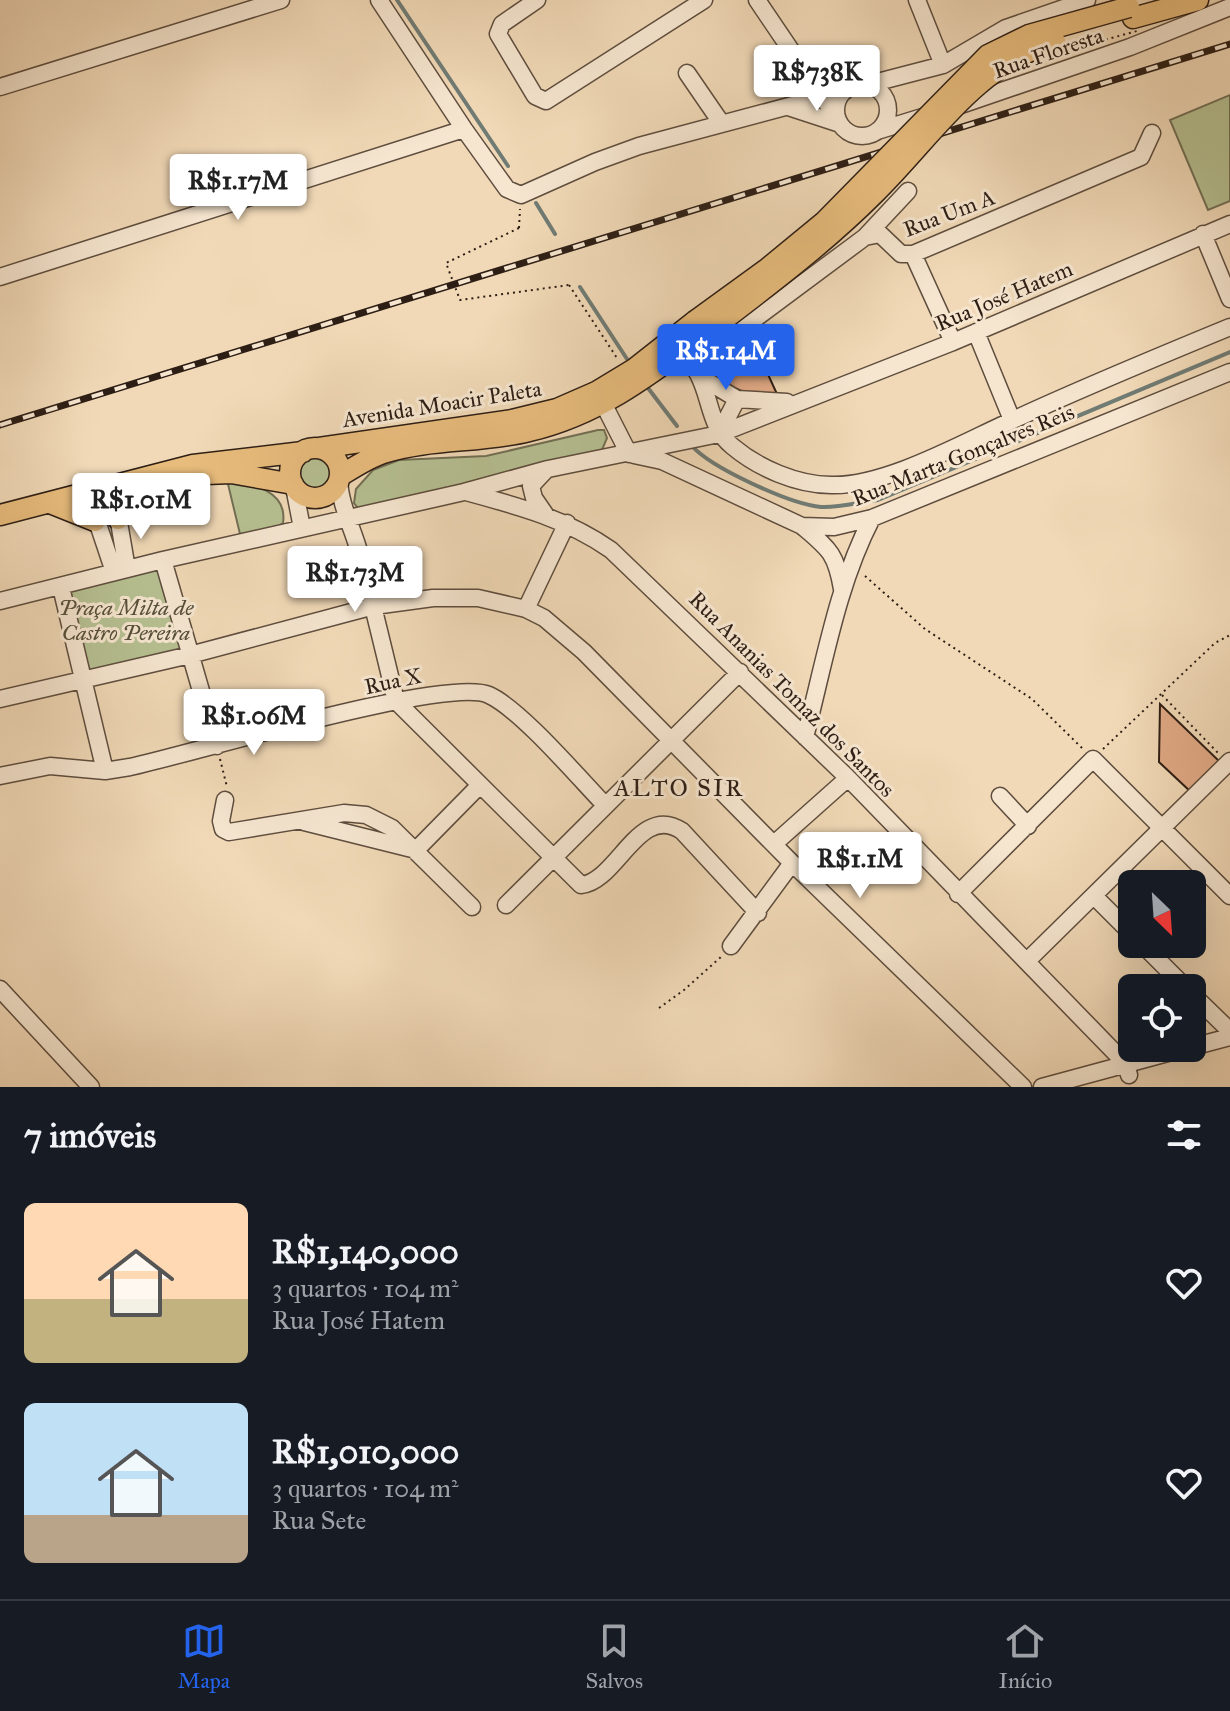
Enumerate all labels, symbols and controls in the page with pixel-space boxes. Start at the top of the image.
street label: Rua Floresta [989,21,1107,84]
pin: R$738K [752,45,882,113]
text: R$738K [772,55,862,87]
pin: R$1.17M [164,154,312,222]
text: R$1.17M [188,164,288,196]
street label: Rua Um A [899,183,999,243]
street label: Rua José Hatem [931,255,1077,337]
pin: R$1.14M [652,324,800,392]
text: R$1.14M [675,334,777,366]
street label: Avenida Moacir Paleta [340,375,544,433]
street label: Rua Marta Gonçalves Reis [848,398,1078,512]
pin: R$1.01M [67,473,215,541]
text: R$1.01M [90,483,192,515]
pin: R$1.73M [281,546,429,614]
text: R$1.73M [305,556,405,588]
street label: Rua Ananias Tomaz dos Santos [683,585,901,803]
park label: Praça Milta de Castro Pereira [59,594,194,646]
street label: Rua X [362,662,424,700]
pin: R$1.06M [180,689,328,757]
text: R$1.06M [202,699,306,731]
district label: ALTO SIR [613,773,744,803]
pin: R$1.1M [795,832,925,900]
text: R$1.1M [817,842,903,874]
north arrow [1118,870,1206,958]
map controls [1118,870,1206,1062]
button: locate [1118,974,1206,1062]
icon: filters [1162,1113,1206,1157]
text: 7 imóveis [24,1115,156,1156]
text: R$1,140,000 [272,1231,459,1272]
icon: home [88,1235,184,1331]
icon: heart [1162,1261,1206,1305]
text: 3 quartos · 104 m² [272,1272,459,1304]
text: Rua José Hatem [272,1304,445,1336]
text: R$1,010,000 [272,1431,459,1472]
icon: home [88,1435,184,1531]
icon: heart [1162,1461,1206,1505]
text: 3 quartos · 104 m² [272,1472,459,1504]
text: Rua Sete [272,1504,366,1536]
tab: Mapa [178,1619,230,1694]
tab: Salvos [586,1619,643,1694]
tab: Início [998,1619,1052,1694]

